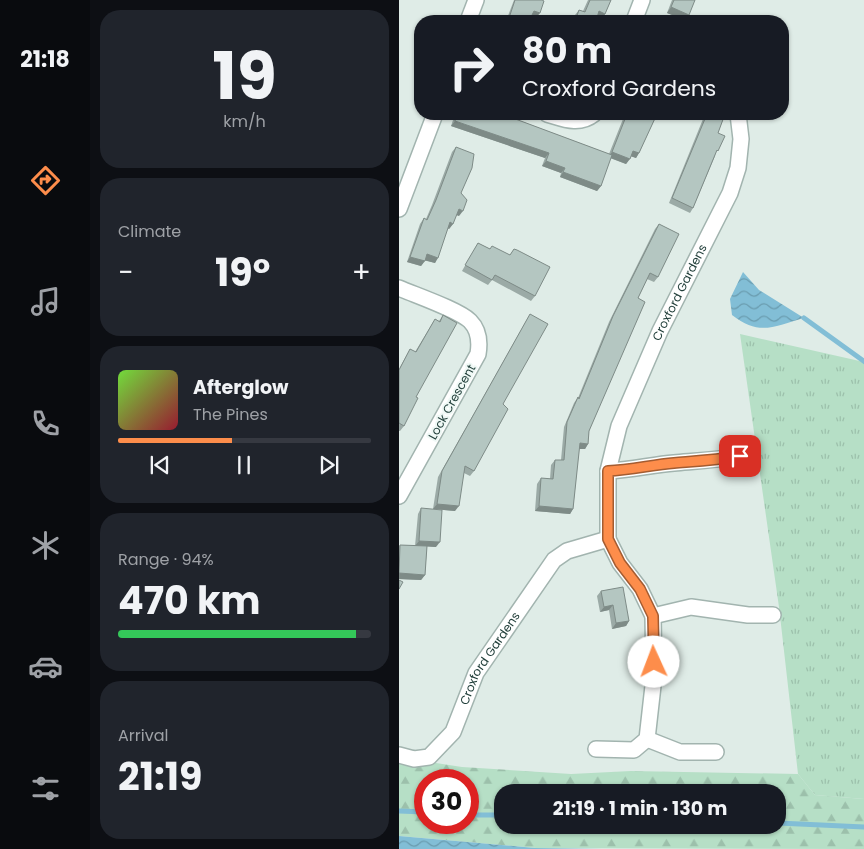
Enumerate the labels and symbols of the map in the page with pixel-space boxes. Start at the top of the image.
street label: Croxford Gardens [648,241,711,343]
street label: Lock Crescent [424,361,479,443]
pin [719,435,761,477]
street label: Croxford Gardens [455,608,524,707]
position arrow [627,635,679,687]
speed limit sign: 30 [414,769,479,834]

